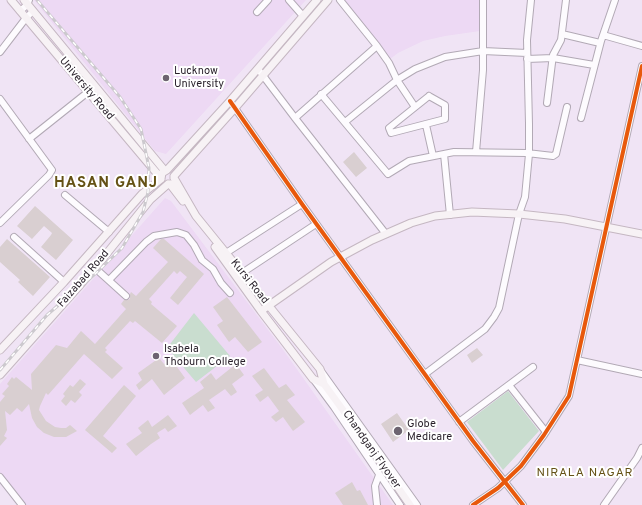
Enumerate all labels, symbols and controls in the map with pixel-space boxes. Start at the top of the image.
street label: University Road [56,55,116,123]
place label: Lucknow University [174,65,224,91]
marker: Lucknow University [161,73,171,83]
district label: HASAN GANJ [54,175,158,193]
street label: Faizabad Road [55,248,113,310]
street label: Kursi Road [227,257,271,307]
place label: Isabela Thoburn College [164,343,246,369]
marker: Isabela Thoburn College [151,351,161,361]
street label: Chandganj Flyover [339,408,403,492]
place label: Globe Medicare [407,418,452,444]
marker: Globe Medicare [392,425,404,437]
district label: NIRALA NAGAR [536,467,634,481]

